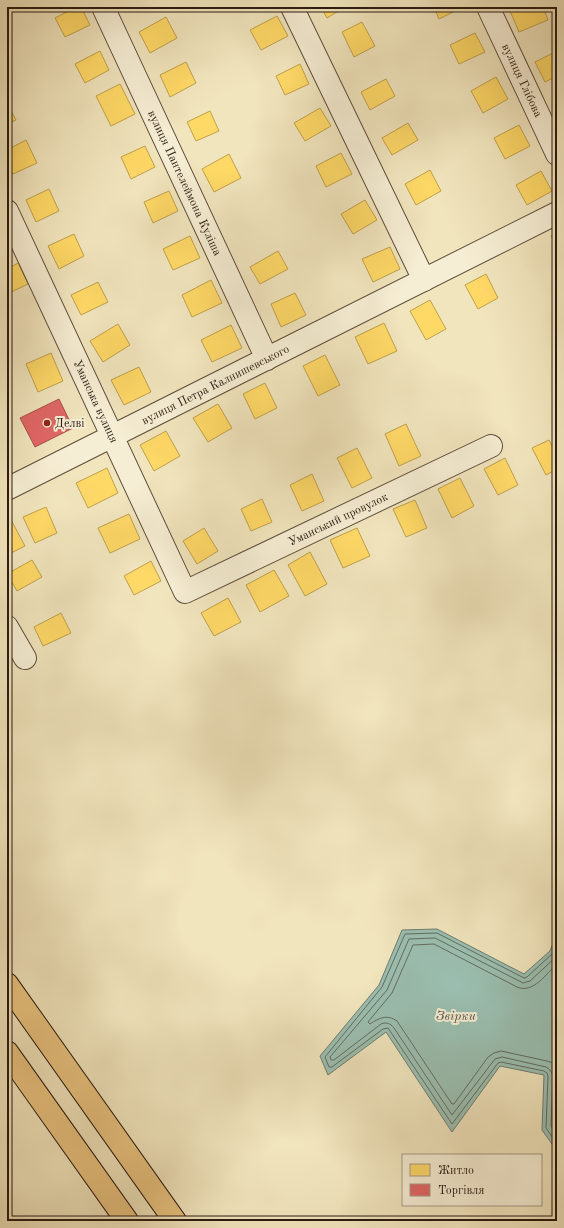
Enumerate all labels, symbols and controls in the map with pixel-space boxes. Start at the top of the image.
street label: вулиця Глібова [499,42,544,119]
street label: вулиця Пантелеймона Куліша [145,109,223,258]
street label: вулиця Петра Калнишевського [140,343,291,427]
street label: Уманська вулиця [70,358,119,445]
place label: Делві [55,417,84,430]
marker: Делві [42,418,52,428]
street label: Уманський провулок [287,491,390,549]
water label: Звірки [436,1010,476,1023]
legend [402,1154,542,1206]
text: Житло [438,1165,474,1177]
text: Торгівля [438,1184,484,1197]

